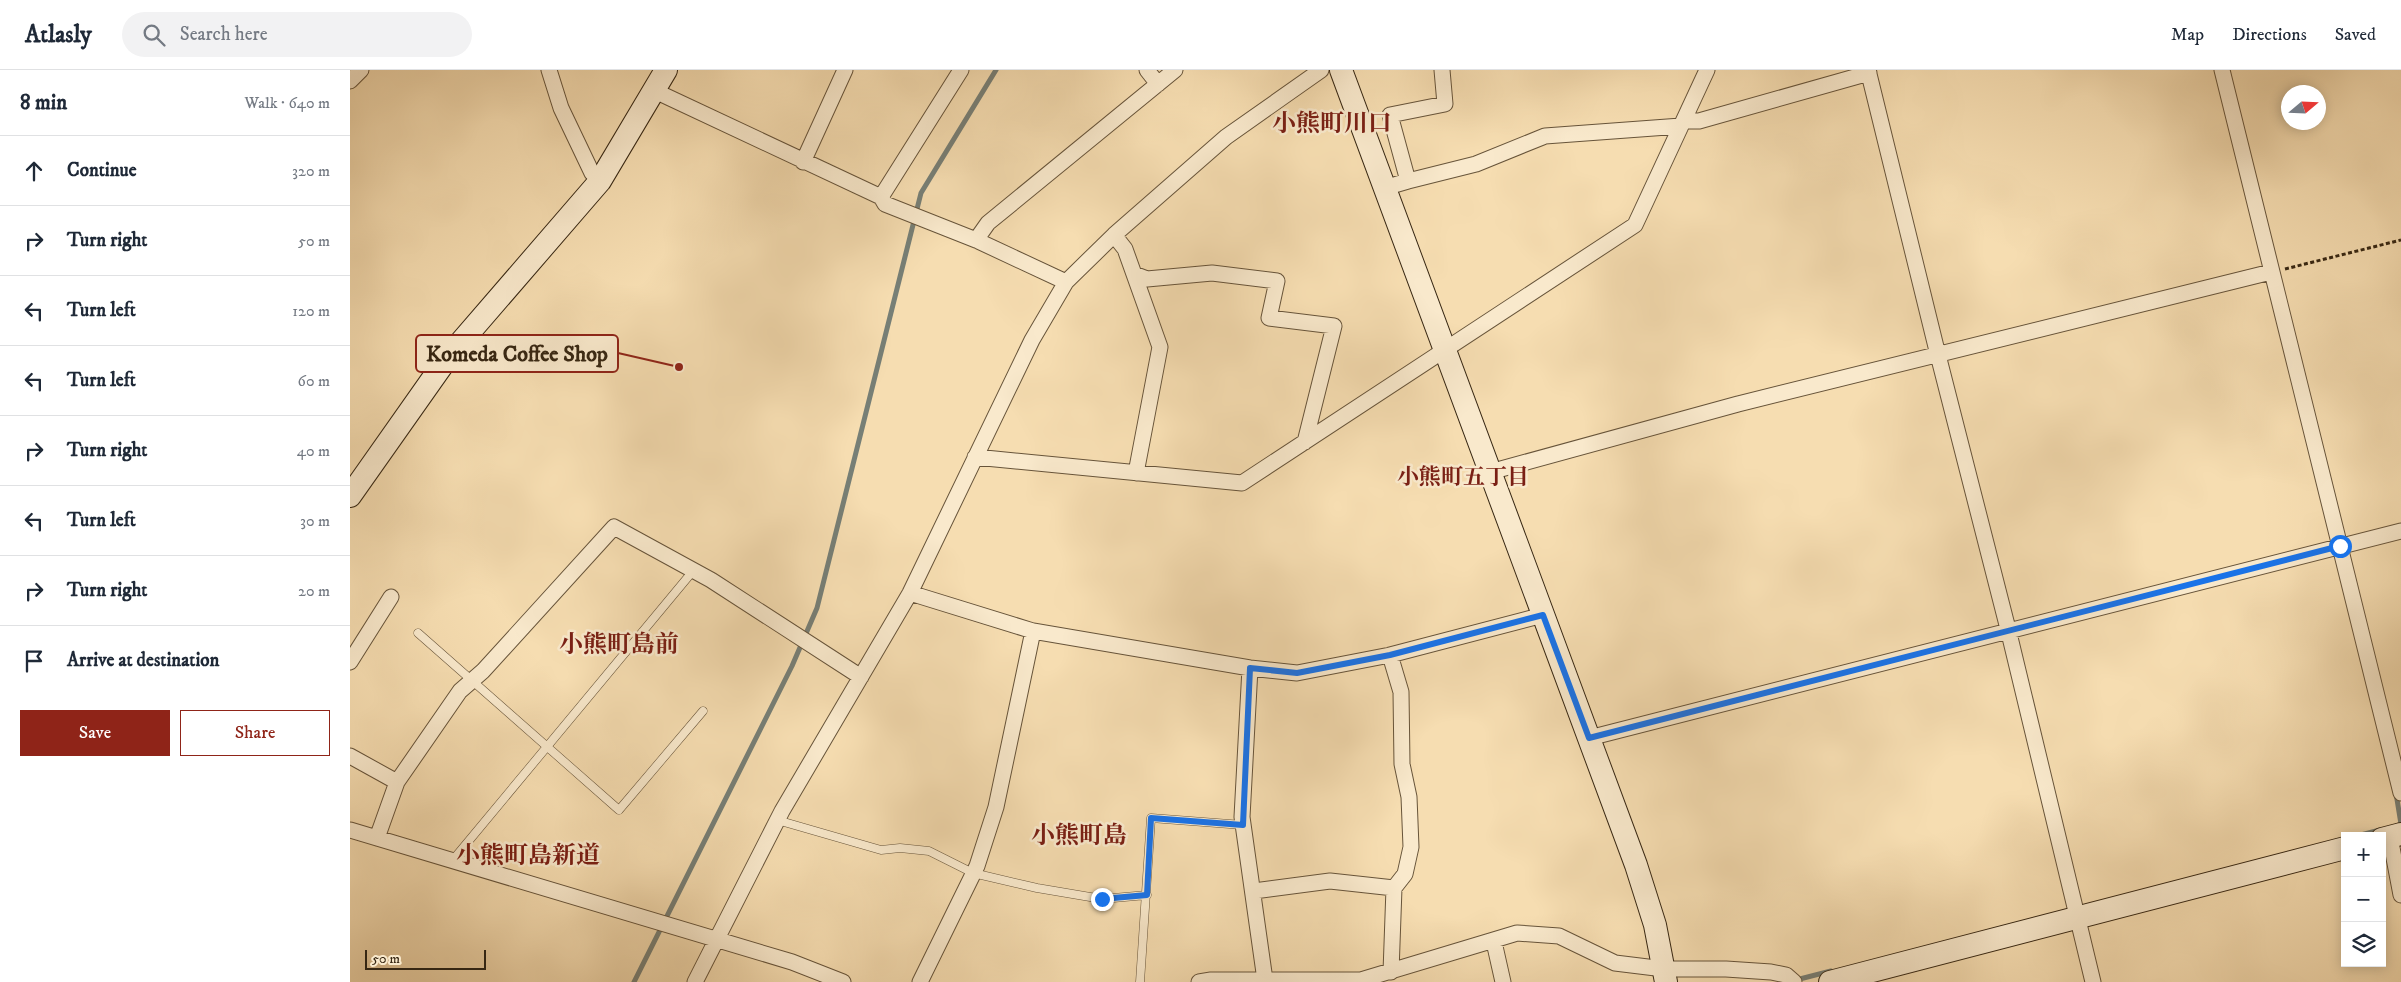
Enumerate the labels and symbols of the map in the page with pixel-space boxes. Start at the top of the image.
north arrow [2281,85,2326,130]
district label: 小熊町川口 [1272,109,1392,139]
callout: Komeda Coffee Shop [416,335,618,372]
text: Komeda Coffee Shop [426,341,608,368]
district label: 小熊町五丁目 [1397,464,1529,491]
route start [2329,535,2352,558]
district label: 小熊町島前 [559,630,679,660]
district label: 小熊町島 [1031,821,1127,851]
district label: 小熊町島新道 [456,841,600,871]
route end [1091,888,1114,911]
scale bar [365,947,486,970]

